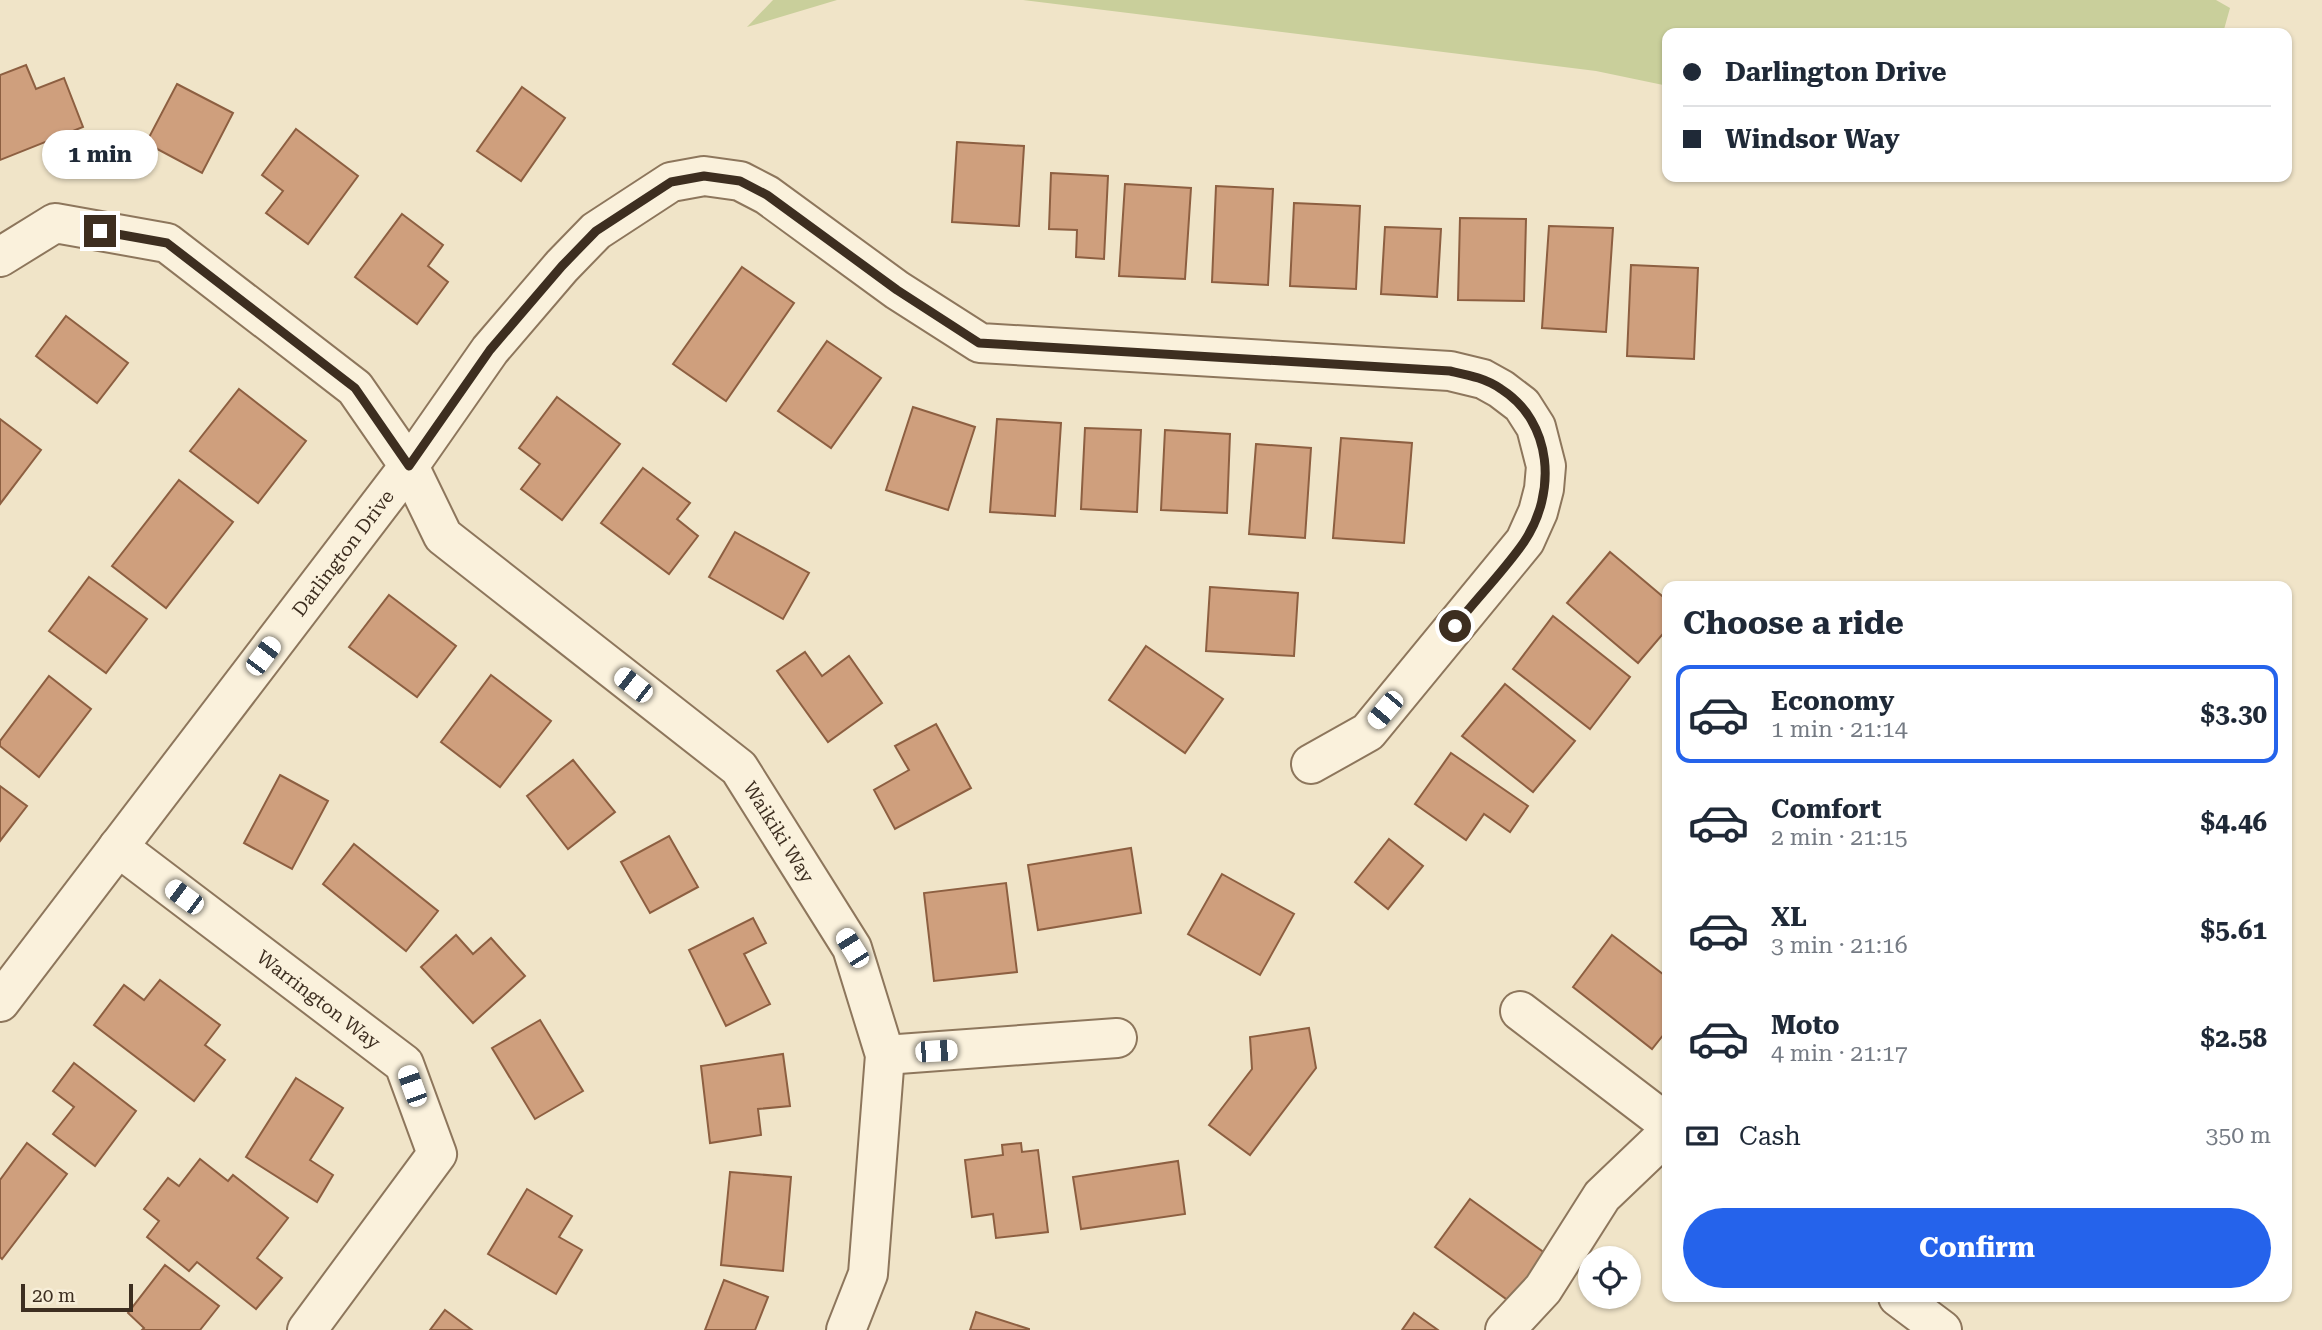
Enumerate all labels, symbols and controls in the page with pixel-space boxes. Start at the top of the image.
text: Darlington Drive [1725,57,1947,87]
text: Windsor Way [1725,124,1900,154]
callout: 1 min [42,130,158,178]
text: 1 min [68,141,132,168]
route end [84,215,116,247]
street label: Darlington Drive [287,485,398,621]
text: Choose a ride [1683,604,1904,642]
route start [1439,610,1471,642]
car [242,633,285,679]
car [610,664,657,706]
icon: car [1687,683,1750,746]
text: Economy [1771,686,1894,716]
car [1364,687,1407,733]
text: $3.30 [2201,699,2267,729]
text: 1 min · 21:14 [1771,716,1908,743]
street label: Waikiki Way [739,777,820,887]
icon: car [1687,791,1750,854]
text: Comfort [1771,794,1881,824]
text: $4.46 [2201,807,2267,837]
text: 2 min · 21:15 [1771,824,1908,851]
car [161,876,208,918]
icon: car [1687,899,1750,962]
text: XL [1771,902,1807,932]
text: $5.61 [2201,915,2267,945]
car [832,925,873,971]
text: 3 min · 21:16 [1771,932,1908,959]
street label: Warrington Way [252,945,386,1054]
icon: car [1687,1007,1750,1070]
text: Moto [1771,1010,1840,1040]
text: $2.58 [2201,1023,2267,1053]
car [915,1039,958,1063]
text: 4 min · 21:17 [1771,1040,1908,1067]
car [395,1063,430,1109]
icon: cash [1683,1117,1721,1155]
text: Cash [1739,1121,1801,1151]
text: 350 m [2206,1122,2271,1149]
button: Confirm [1683,1208,2271,1288]
map controls [1578,1246,1641,1309]
button: locate [1578,1246,1641,1309]
scale bar [21,1281,133,1313]
text: 20 m [32,1284,75,1307]

